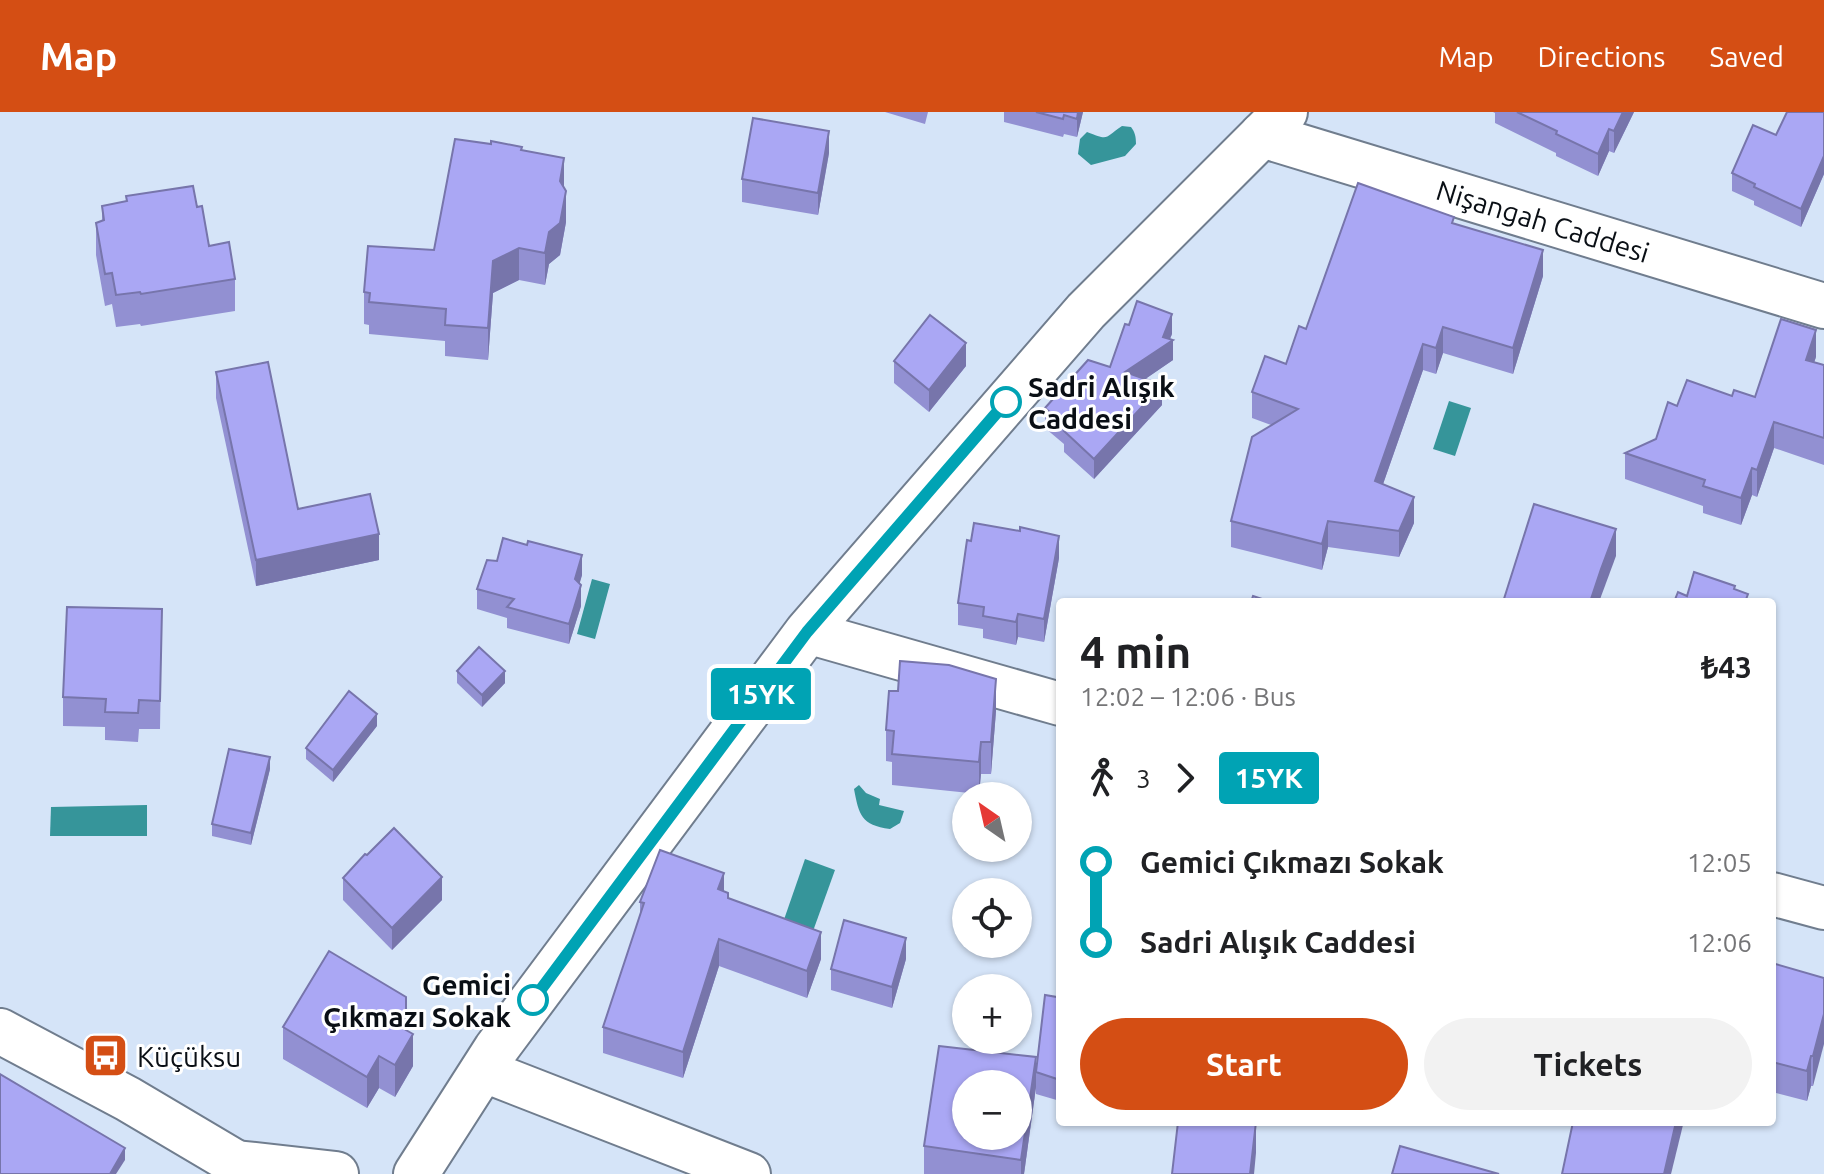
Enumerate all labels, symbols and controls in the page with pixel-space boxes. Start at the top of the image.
text: Map [40,35,117,77]
text: Map [1438,41,1494,72]
text: Directions [1538,41,1665,72]
text: Saved [1709,41,1784,72]
street label: Nişangah Caddesi [1433,174,1653,268]
place label: Sadri Alışık Caddesi [1028,371,1175,434]
marker: Sadri Alışık Caddesi [991,387,1021,417]
text: 4 min [1080,627,1191,676]
text: ₺43 [1701,650,1752,684]
line badge: 15YK [705,668,817,720]
text: 15YK [727,678,795,709]
text: 12:02 – 12:06 · Bus [1080,682,1296,711]
icon: walk [1080,756,1124,800]
icon: forward [1163,756,1207,800]
text: 15YK [1235,762,1303,793]
text: 3 [1136,764,1151,793]
north arrow [952,782,1032,862]
map controls [952,782,1032,1150]
text: Gemici Çıkmazı Sokak [1140,845,1444,879]
text: 12:05 [1687,848,1752,877]
button: locate [952,878,1032,958]
text: Sadri Alışık Caddesi [1140,925,1416,959]
text: 12:06 [1687,928,1752,957]
place label: Gemici Çıkmazı Sokak [323,969,511,1033]
button: + [952,974,1032,1054]
marker: Gemici Çıkmazı Sokak [518,985,548,1015]
button: Start [1080,1018,1408,1110]
button: Tickets [1424,1018,1752,1110]
bus stop icon: Küçüksu [82,1032,130,1080]
place label: Küçüksu [137,1041,241,1072]
button: − [952,1070,1032,1150]

